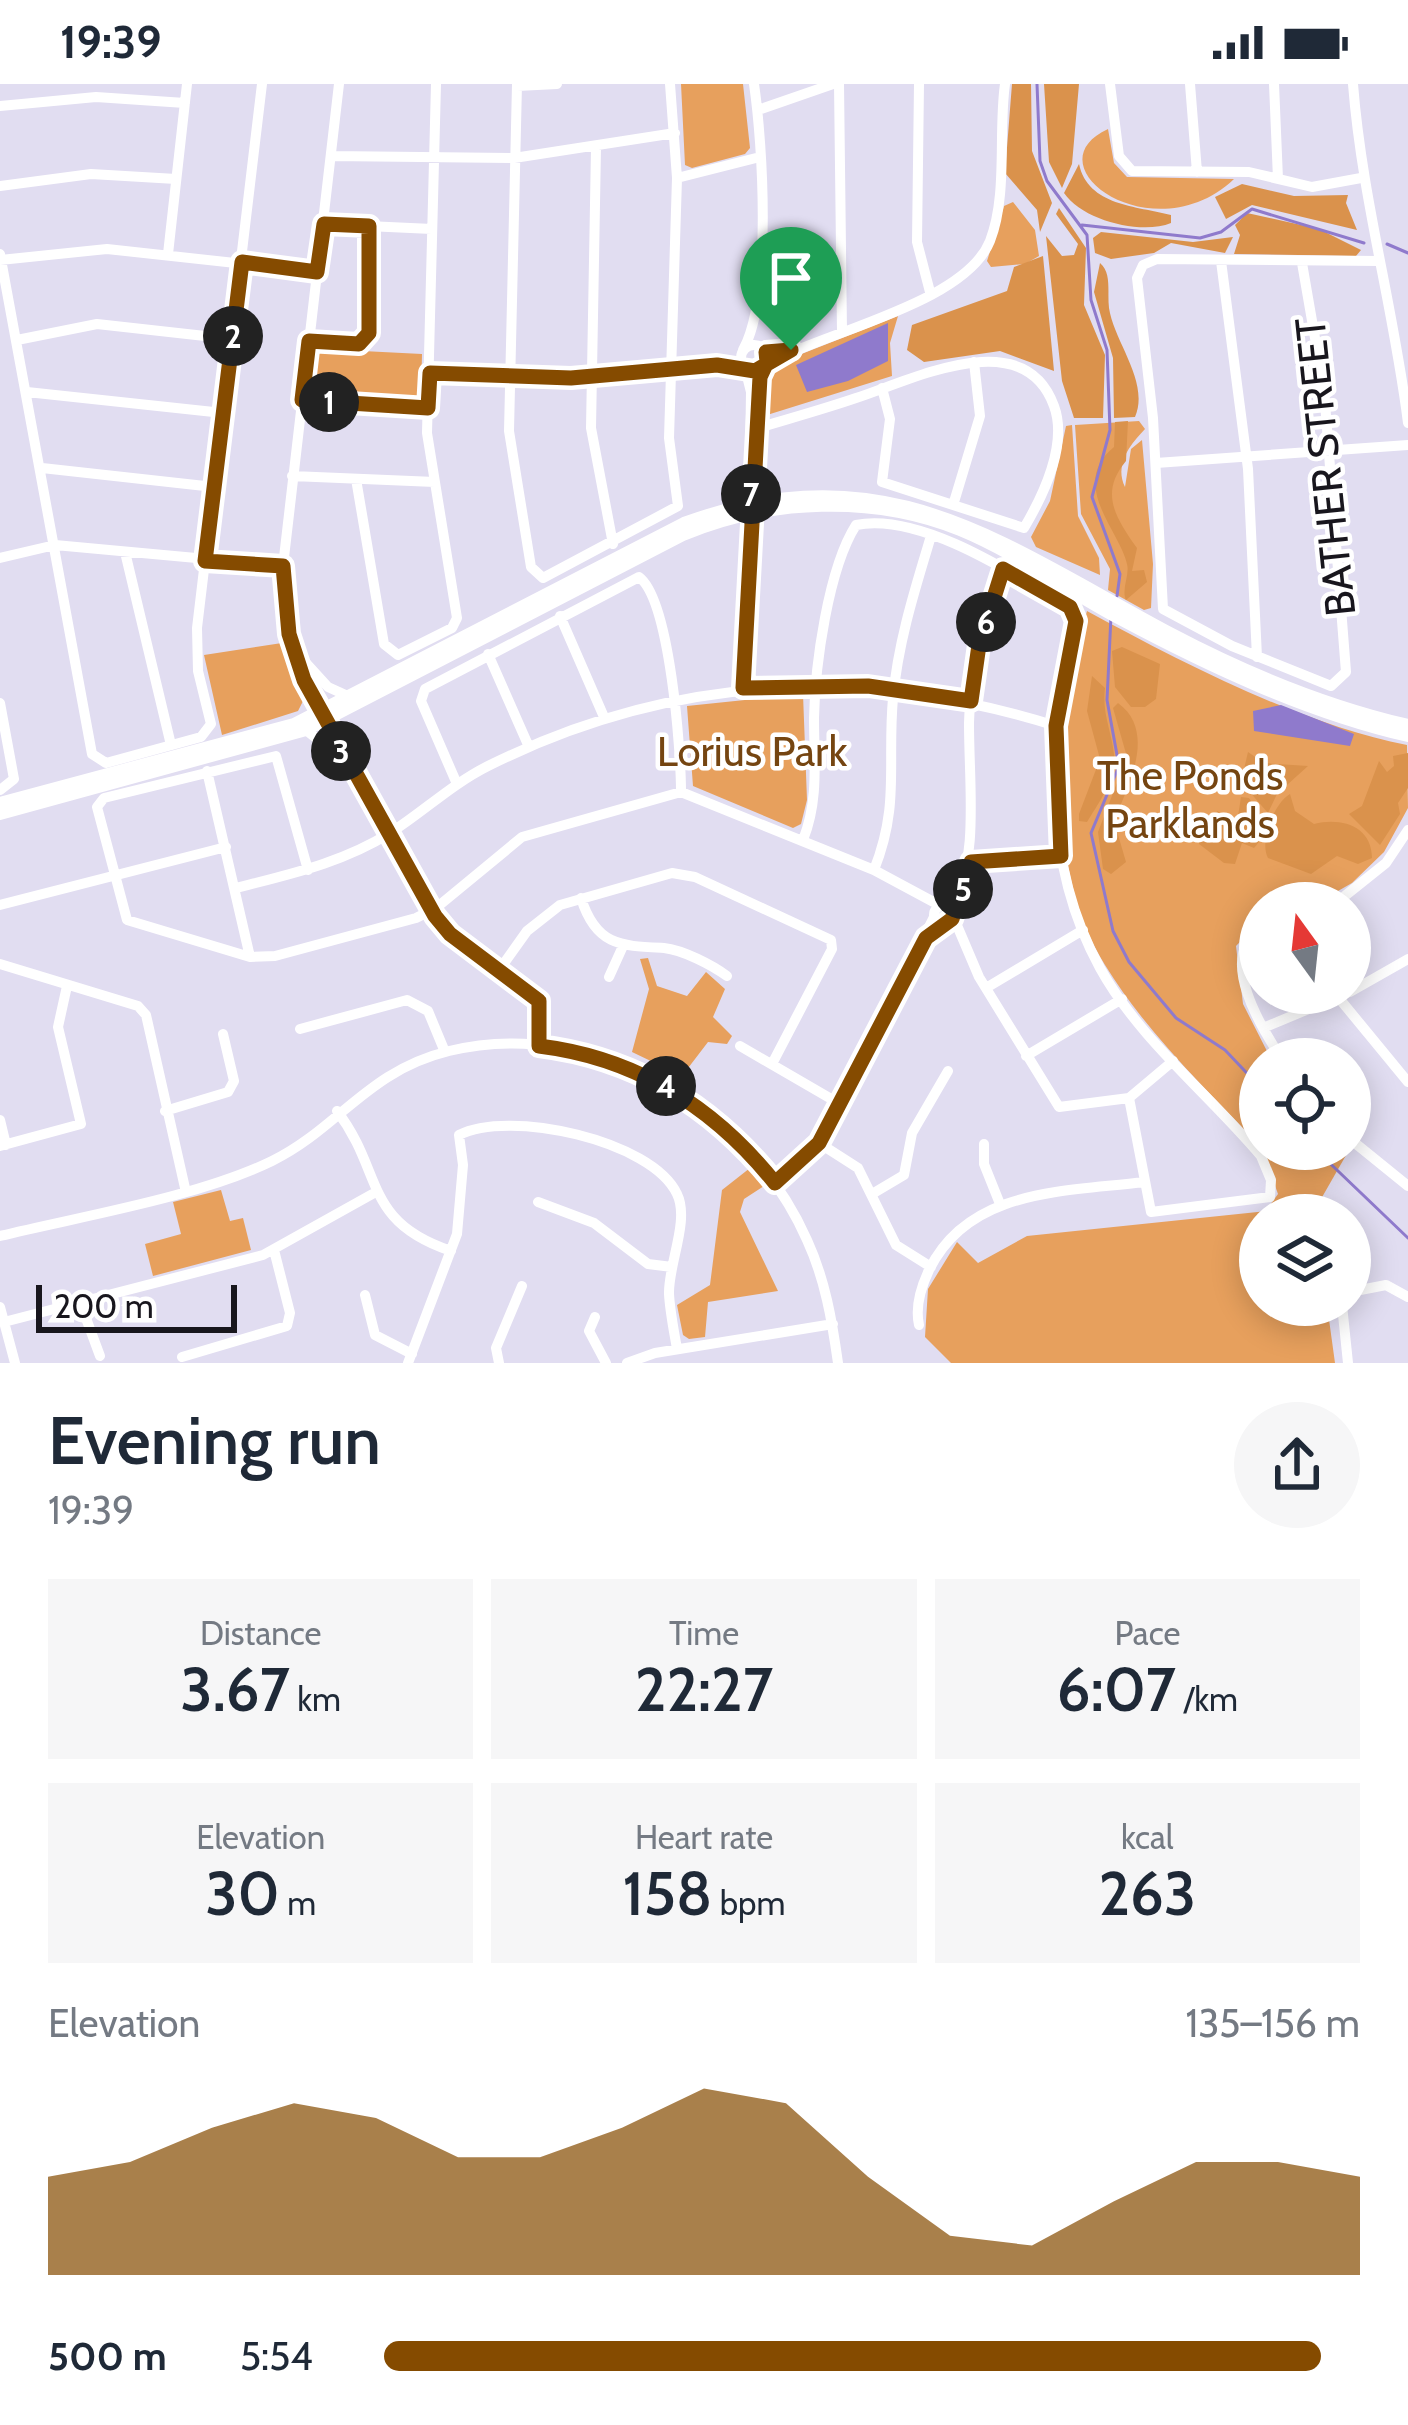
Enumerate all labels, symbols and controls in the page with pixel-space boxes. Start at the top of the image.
text: 19:39 [60,15,161,69]
pin [740,227,842,350]
icon: arrive [758,245,824,311]
pin: 2 [203,306,263,366]
street label: BATHER STREET [1283,315,1367,619]
text: 2 [224,316,242,356]
pin: 1 [299,372,359,432]
text: 1 [323,382,335,422]
pin: 7 [721,464,781,524]
text: 7 [743,474,759,514]
pin: 6 [956,592,1016,652]
text: 6 [977,602,995,642]
pin: 3 [311,721,371,781]
park label: Lorius Park [657,725,847,777]
text: 3 [332,731,350,771]
park label: The Ponds Parklands [1097,749,1283,849]
pin: 5 [933,859,993,919]
text: 5 [954,869,972,909]
north arrow [1239,882,1371,1014]
map controls [1239,882,1371,1326]
button: locate [1239,1038,1371,1170]
pin: 4 [636,1056,696,1116]
text: 4 [656,1066,676,1106]
button: layers [1239,1194,1371,1326]
scale bar [36,1279,237,1332]
text: 200 m [54,1286,154,1326]
text: Evening run [48,1400,381,1481]
button: share [1234,1402,1360,1528]
text: 19:39 [48,1486,134,1534]
text: Distance [200,1613,321,1653]
text: Time [669,1613,739,1653]
text: Pace [1114,1613,1180,1653]
text: 3.67 [180,1653,290,1726]
text: 22:27 [635,1653,773,1726]
text: 6:07 [1057,1653,1176,1726]
text: km [290,1679,341,1719]
text: /km [1176,1679,1238,1719]
text: Elevation [196,1817,325,1857]
text: Heart rate [635,1817,773,1857]
text: kcal [1121,1817,1174,1857]
text: 30 [205,1857,280,1930]
text: 158 [623,1857,712,1930]
text: 263 [1098,1857,1196,1930]
text: m [280,1883,316,1923]
text: bpm [712,1883,785,1923]
text: Elevation [48,1999,200,2047]
text: 135–156 m [1186,1999,1360,2047]
text: 500 m [48,2332,167,2380]
text: 5:54 [240,2332,313,2380]

